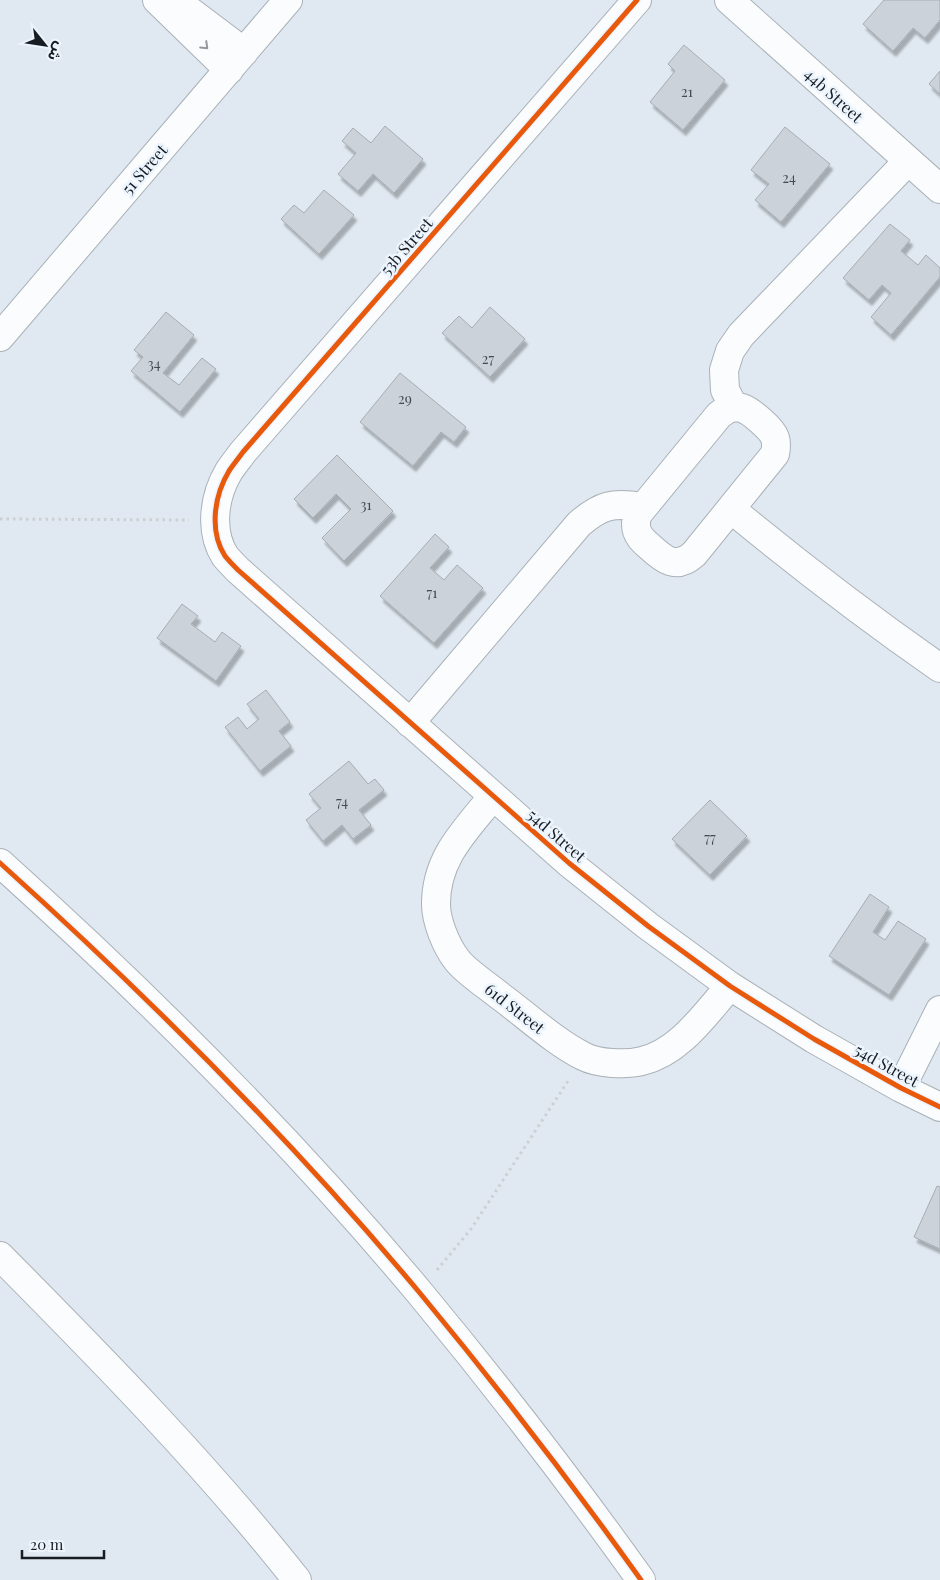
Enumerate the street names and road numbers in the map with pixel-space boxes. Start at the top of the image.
street label: 44b Street [800,63,868,127]
street label: 51 Street [117,139,172,198]
street label: 53b Street [375,213,437,279]
street label: 54d Street [523,804,591,866]
street label: 61d Street [481,978,549,1038]
street label: 54d Street [851,1039,923,1092]

